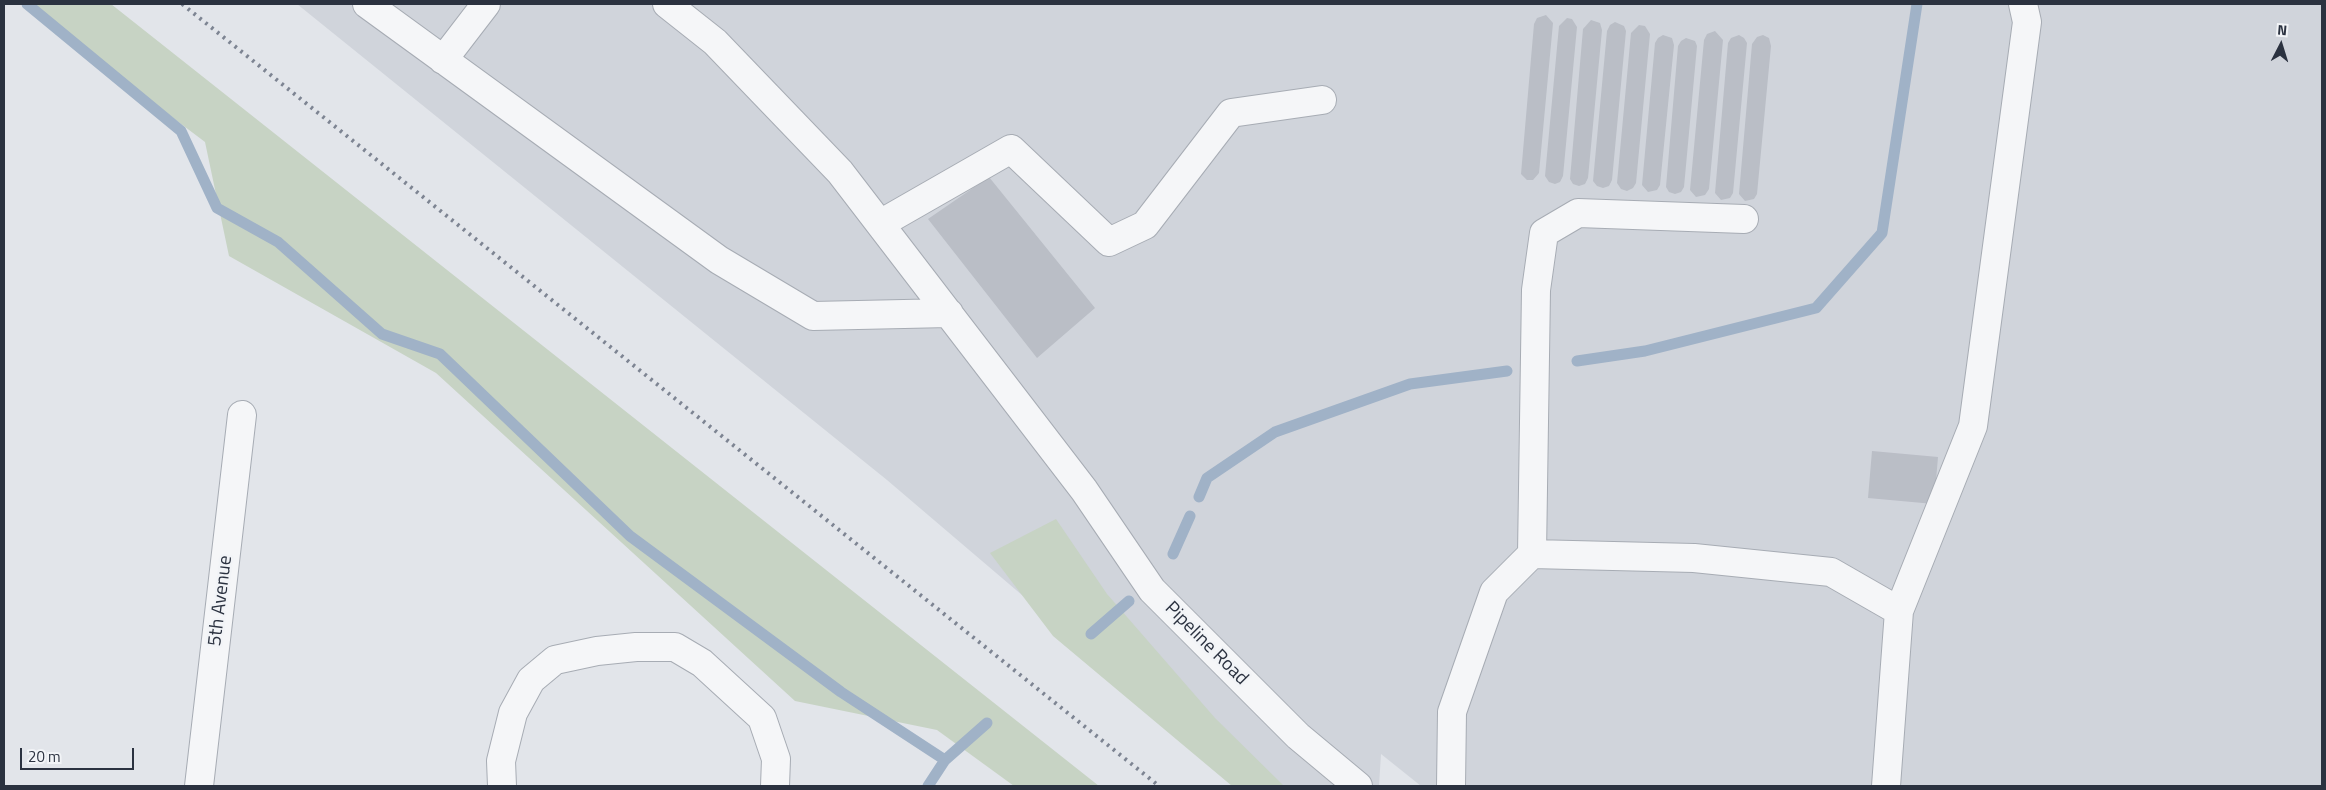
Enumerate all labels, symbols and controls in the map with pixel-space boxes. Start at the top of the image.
text: N [2277,19,2288,40]
north arrow [2256,20,2306,70]
street label: 5th Avenue [204,554,238,648]
street label: Pipeline Road [1160,598,1252,690]
scale bar [22,738,136,770]
text: 20 m [28,745,61,768]

